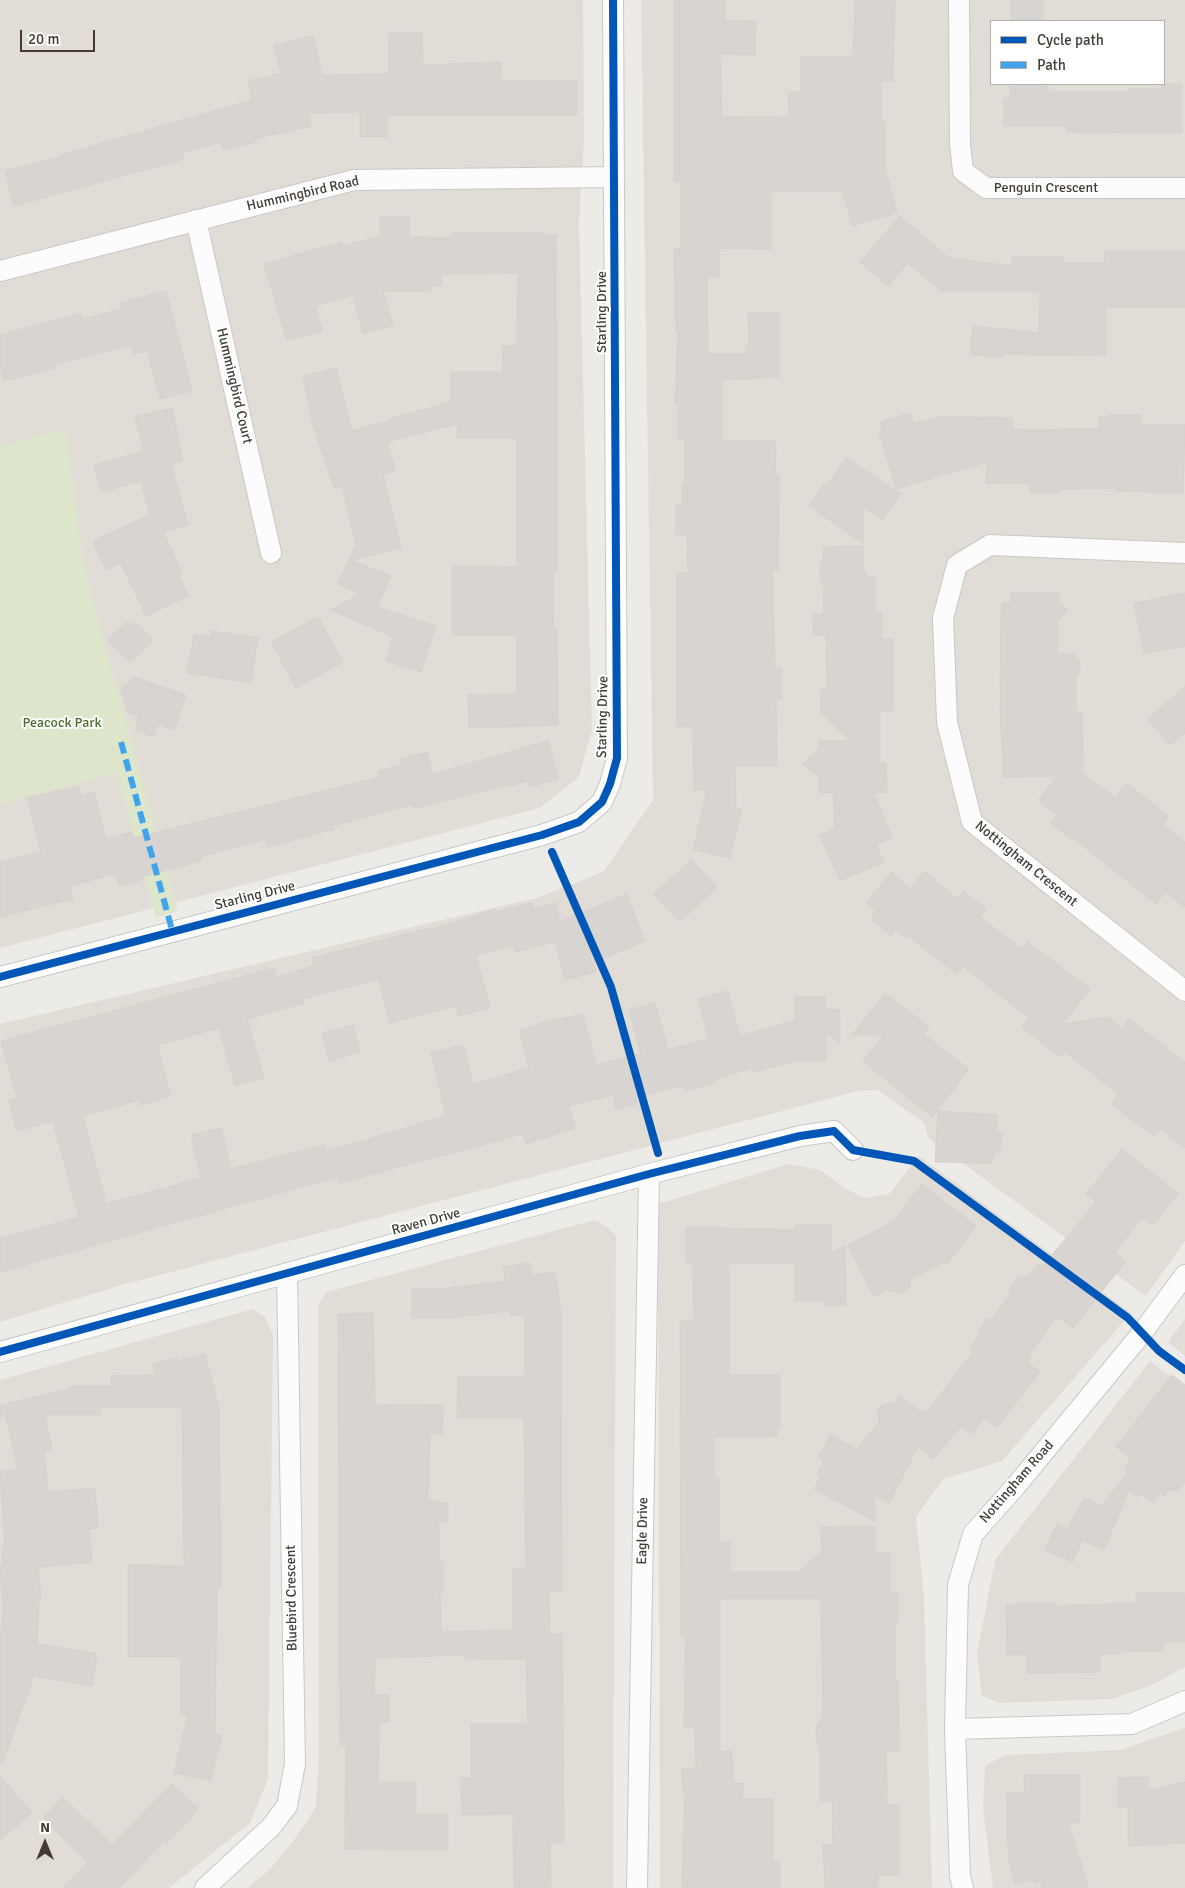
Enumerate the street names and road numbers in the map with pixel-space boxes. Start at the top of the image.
street label: Hummingbird Road [245,173,361,215]
street label: Penguin Crescent [994,180,1098,196]
street label: Starling Drive [594,271,610,353]
street label: Hummingbird Court [212,326,256,446]
street label: Starling Drive [594,676,612,758]
street label: Nottingham Crescent [971,818,1081,910]
street label: Starling Drive [213,878,297,914]
street label: Raven Drive [390,1205,462,1239]
street label: Nottingham Road [976,1437,1058,1527]
street label: Eagle Drive [634,1497,652,1565]
street label: Bluebird Crescent [283,1545,301,1651]

